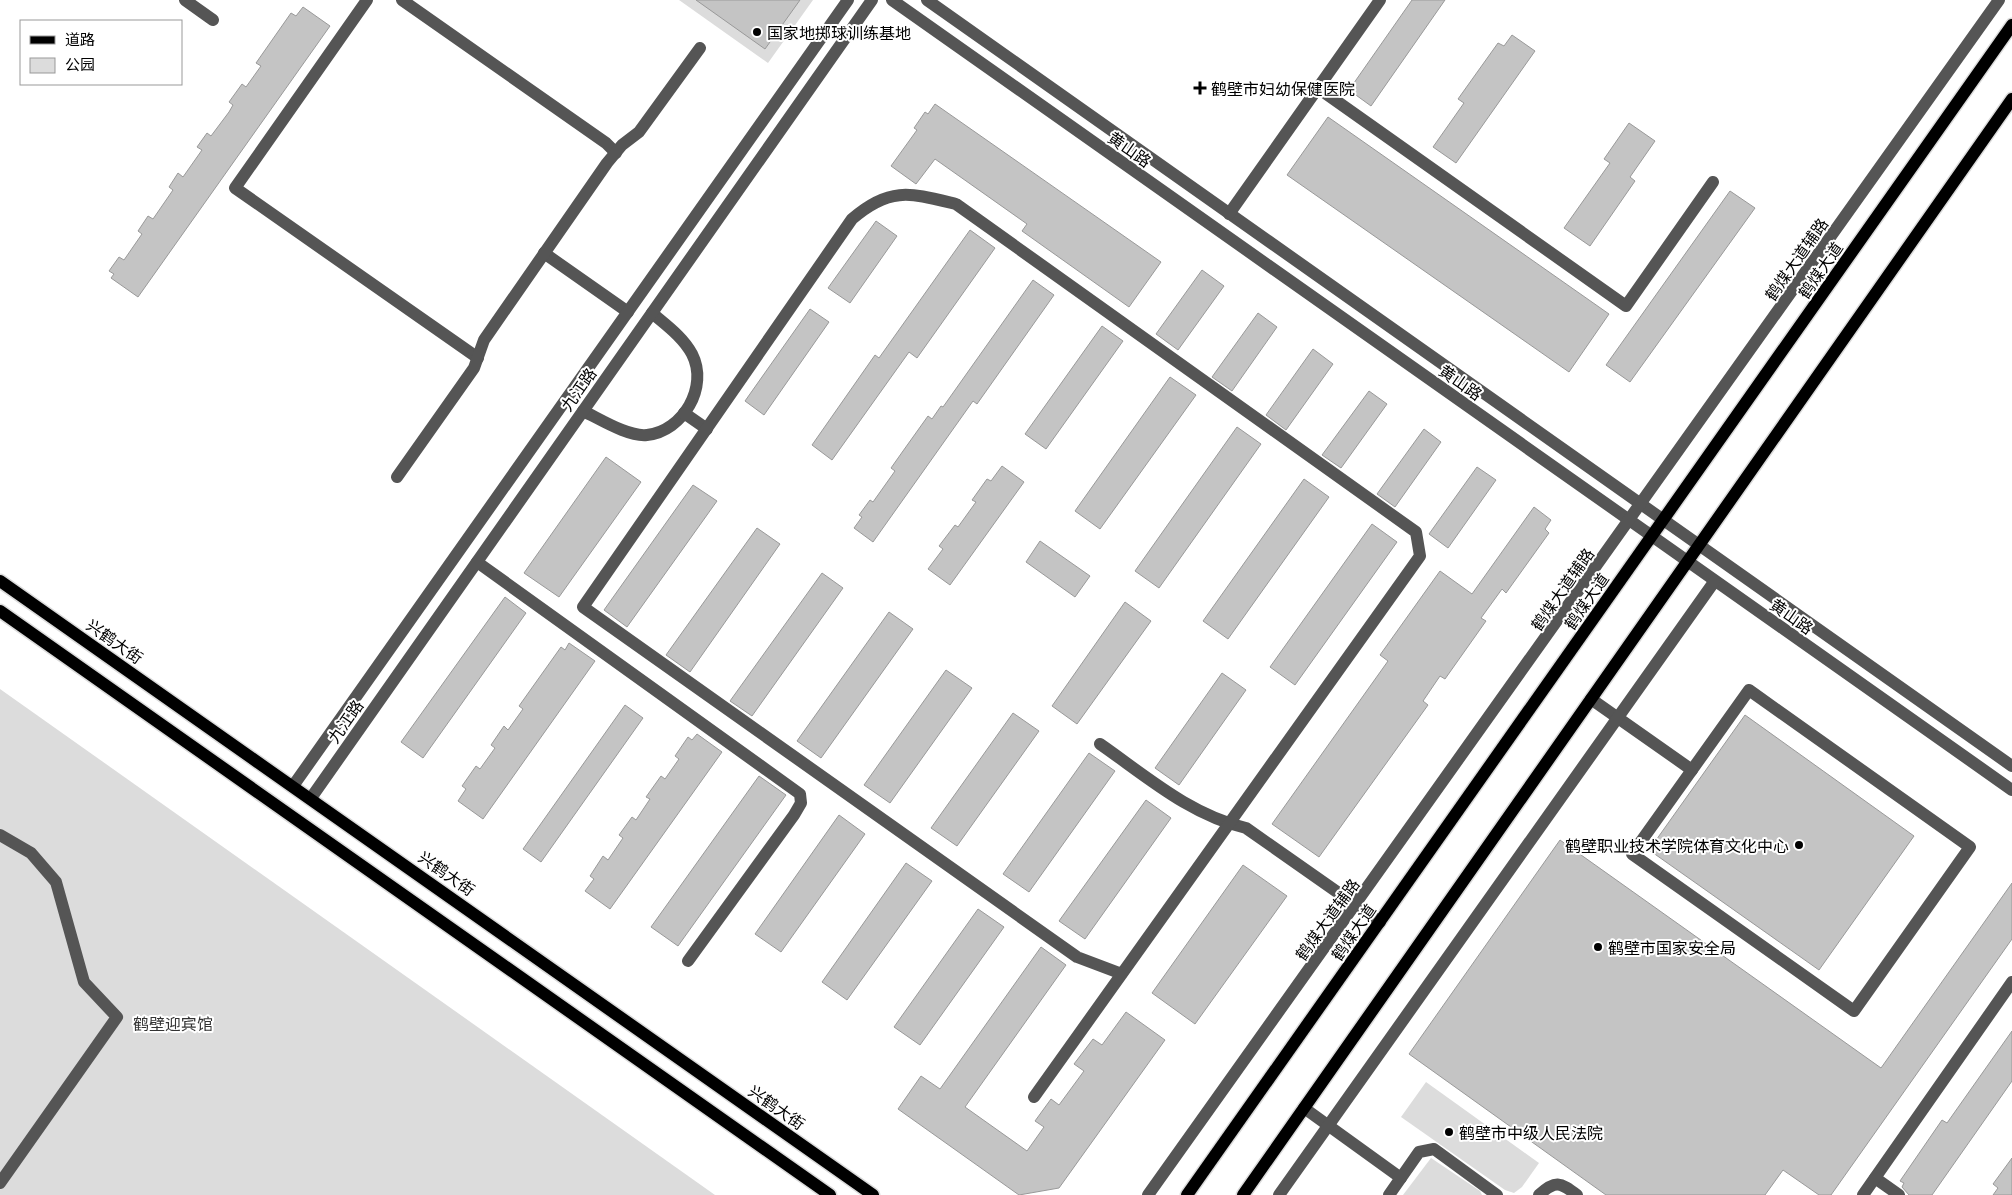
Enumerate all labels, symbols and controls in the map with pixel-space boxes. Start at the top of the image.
legend [20,20,182,85]
place label: 国家地掷球训练基地 [767,23,911,42]
marker: 国家地掷球训练基地 [751,26,763,38]
text: 道路 [65,30,95,48]
text: 公园 [65,55,95,73]
place label: 鹤壁市妇幼保健医院 [1211,79,1355,98]
marker: 鹤壁市妇幼保健医院 [1193,81,1207,95]
street label: 黄山路 [1105,127,1155,171]
street label: 鹤煤大道辅路 [1761,214,1831,304]
street label: 鹤煤大道 [1794,238,1846,302]
street label: 黄山路 [1436,360,1486,404]
street label: 九江路 [556,364,600,414]
street label: 鹤煤大道辅路 [1527,544,1597,634]
street label: 鹤煤大道 [1560,569,1612,633]
street label: 黄山路 [1767,594,1817,638]
street label: 兴鹤大街 [83,615,147,667]
street label: 九江路 [323,696,367,746]
place label: 鹤壁职业技术学院体育文化中心 [1565,836,1789,855]
marker: 鹤壁职业技术学院体育文化中心 [1793,839,1805,851]
street label: 兴鹤大街 [415,847,479,899]
street label: 鹤煤大道辅路 [1291,875,1363,963]
street label: 鹤煤大道 [1327,900,1379,964]
place label: 鹤壁市国家安全局 [1608,938,1736,957]
marker: 鹤壁市国家安全局 [1592,941,1604,953]
park label: 鹤壁迎宾馆 [133,1014,213,1033]
street label: 兴鹤大街 [745,1081,809,1133]
place label: 鹤壁市中级人民法院 [1459,1123,1603,1142]
marker: 鹤壁市中级人民法院 [1443,1126,1455,1138]

